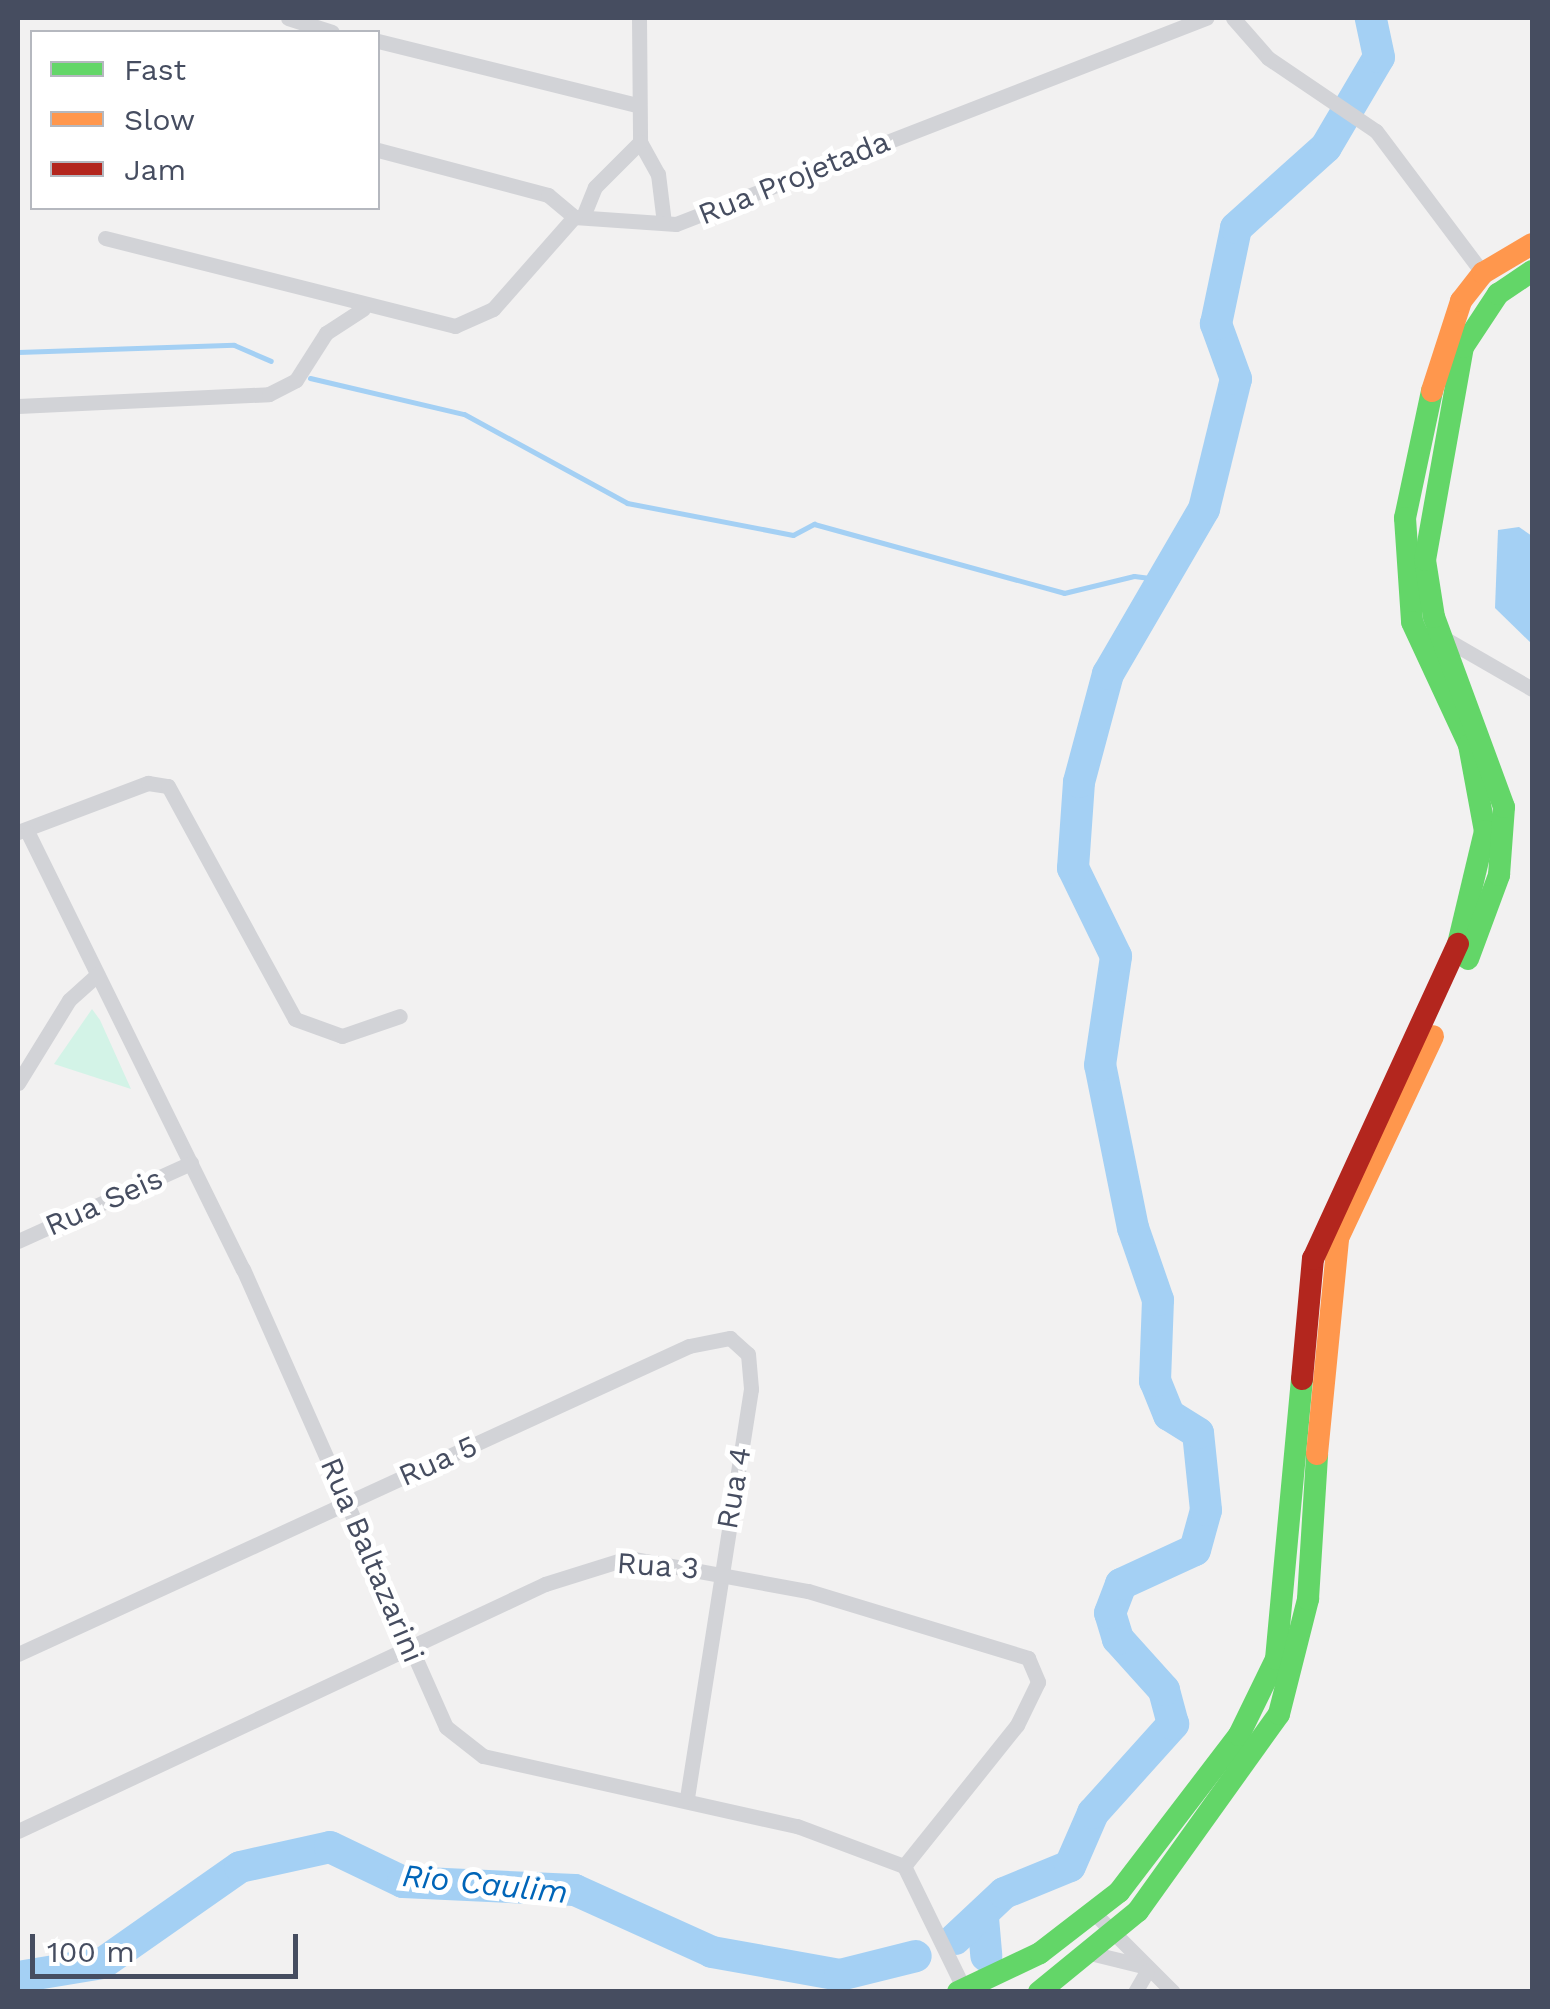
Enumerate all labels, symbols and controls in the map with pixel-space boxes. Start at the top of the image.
legend [30,30,380,210]
text: Fast [124,52,186,87]
text: Slow [124,102,195,137]
street label: Rua Projetada [693,123,895,233]
text: Jam [124,152,186,187]
street label: Rua Seis [39,1160,169,1244]
street label: Rua 5 [393,1428,483,1494]
street label: Rua 4 [709,1444,759,1532]
street label: Rua Baltazarini [312,1452,432,1668]
street label: Rua 3 [615,1545,701,1587]
water label: Rio Caulim [400,1856,570,1912]
scale bar [35,1914,302,1976]
text: 100 m [47,1934,135,1969]

